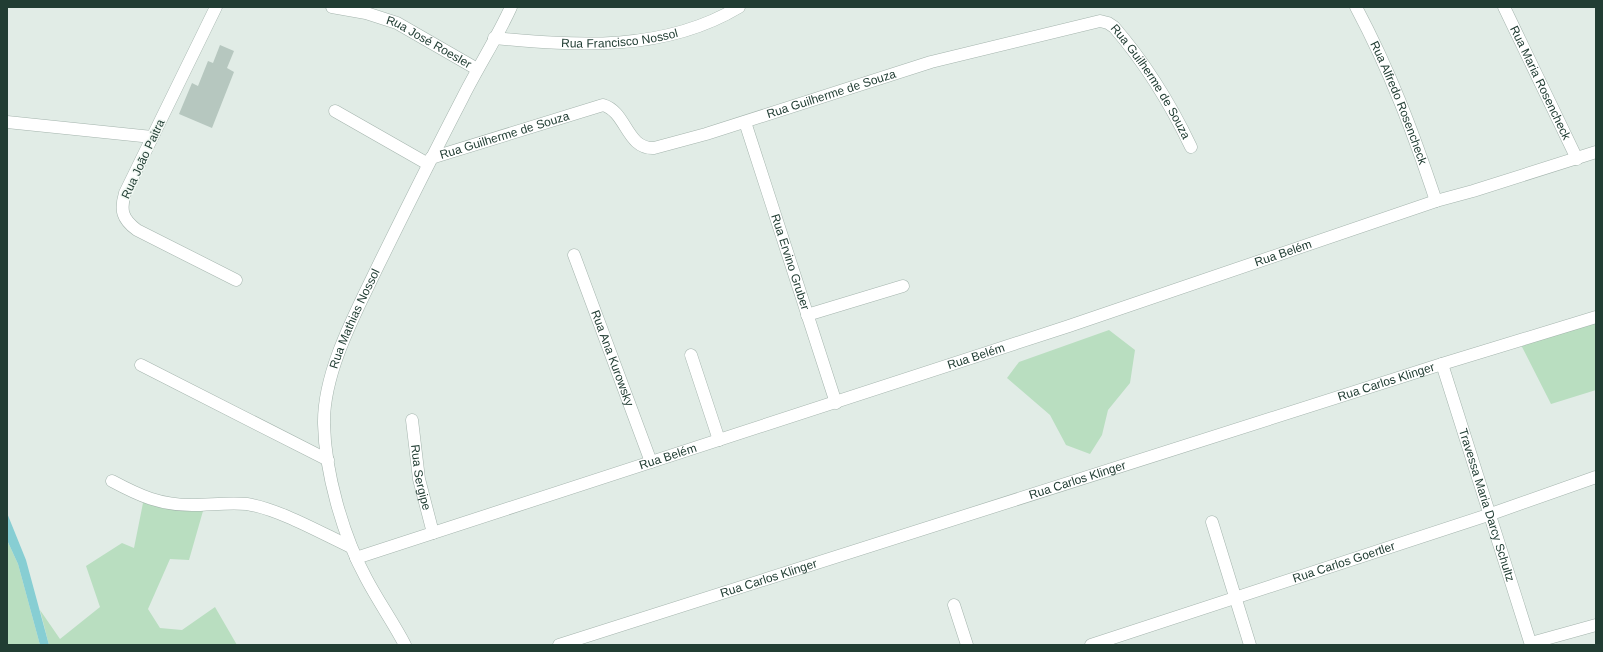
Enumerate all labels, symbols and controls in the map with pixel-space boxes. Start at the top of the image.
street label: Rua José Roesler [385,13,474,71]
street label: Rua Guilherme de Souza [1108,21,1193,142]
street label: Rua Maria Rosencheck [1507,23,1574,143]
street label: Rua Francisco Nossol [561,26,679,51]
street label: Rua Alfredo Rosencheck [1367,39,1430,167]
street label: Rua Guilherme de Souza [765,67,898,121]
street label: Rua Guilherme de Souza [438,109,571,162]
street label: Rua João Paitra [118,117,168,201]
street label: Rua Ervino Gruber [768,212,812,312]
street label: Rua Belém [1253,237,1314,269]
street label: Rua Mathias Nossol [327,267,383,370]
street label: Rua Ana Kurowsky [588,308,637,408]
street label: Rua Belém [946,340,1006,372]
street label: Rua Carlos Klinger [1336,360,1436,404]
street label: Travessa Maria Darcy Schultz [1456,427,1517,583]
street label: Rua Belém [637,441,698,472]
street label: Rua Sergipe [408,444,434,512]
street label: Rua Carlos Klinger [1027,458,1128,502]
street label: Rua Carlos Goertler [1291,539,1397,585]
street label: Rua Carlos Klinger [718,556,819,600]

